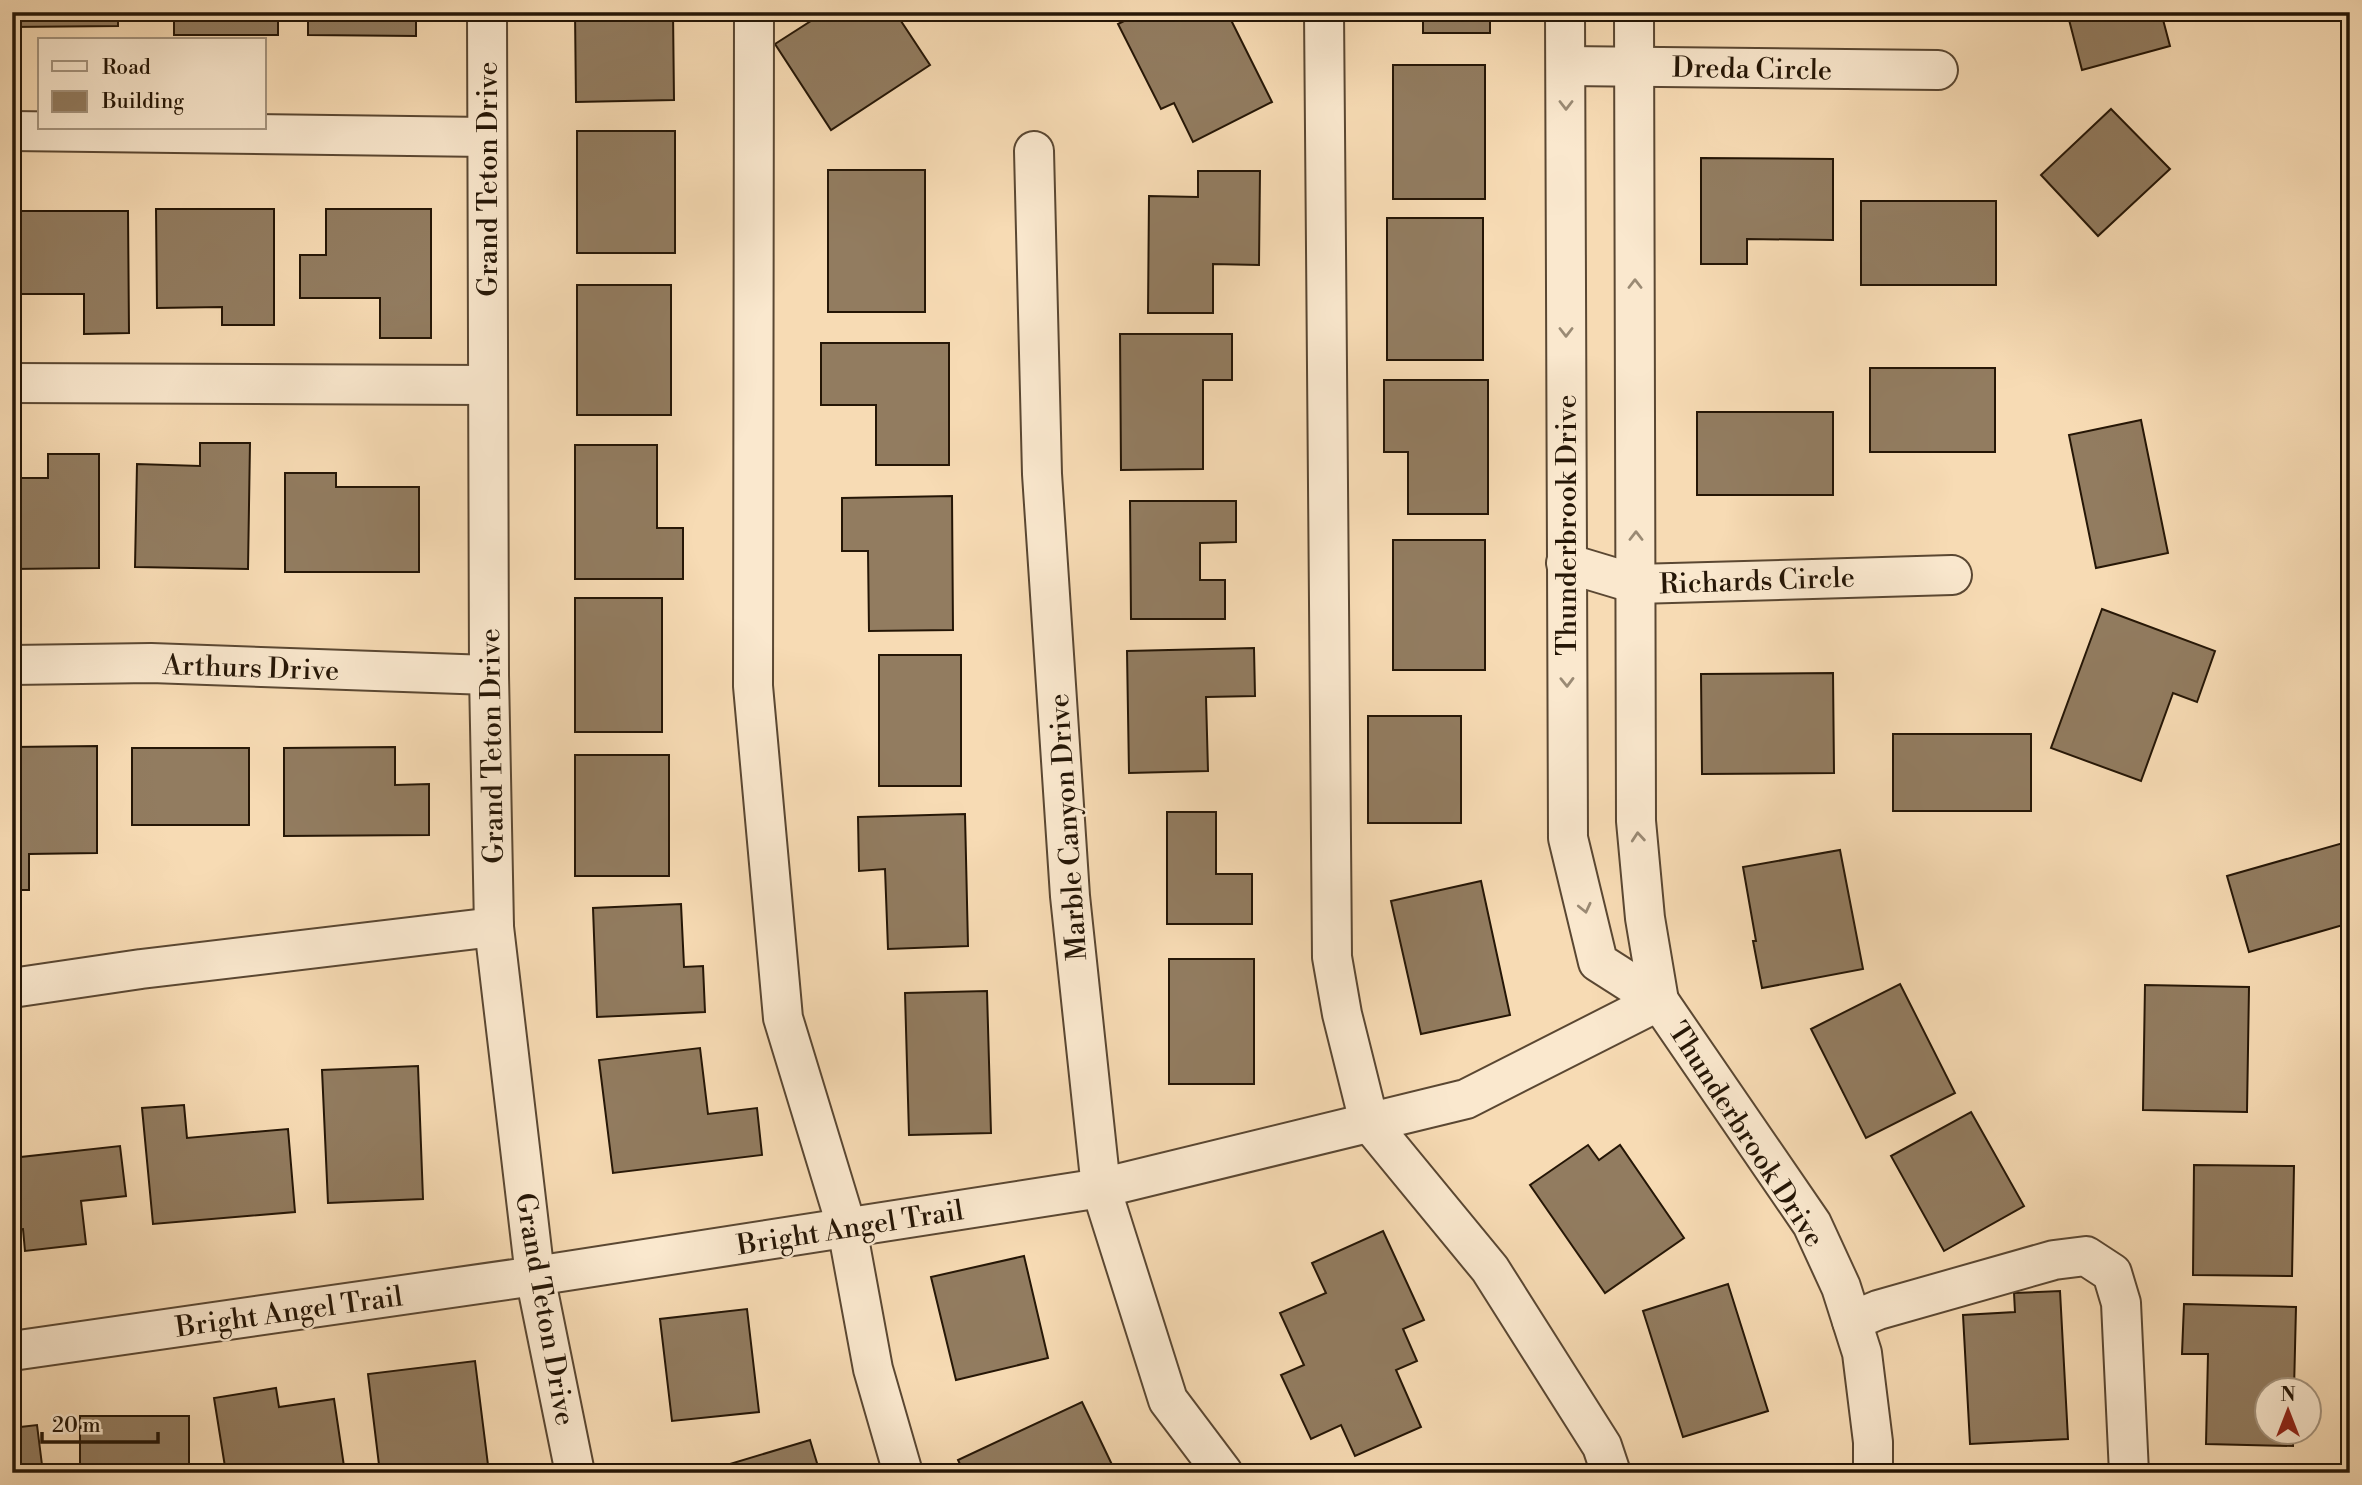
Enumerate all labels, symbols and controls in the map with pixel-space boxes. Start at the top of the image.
legend [38,38,266,130]
street label: Dreda Circle [1672,51,1832,88]
text: Road [102,55,151,81]
street label: Grand Teton Drive [471,61,506,297]
text: Building [101,89,184,115]
one-way arrow [1558,100,1574,111]
one-way arrow [1627,278,1643,288]
one-way arrow [1558,328,1574,338]
street label: Thunderbrook Drive [1550,394,1585,656]
one-way arrow [1628,530,1644,540]
street label: Richards Circle [1659,561,1855,602]
street label: Grand Teton Drive [473,628,512,864]
street label: Arthurs Drive [161,648,340,689]
one-way arrow [1559,678,1575,688]
street label: Marble Canyon Drive [1042,692,1095,961]
one-way arrow [1631,831,1646,842]
one-way arrow [1577,902,1591,914]
street label: Thunderbrook Drive [1660,1016,1832,1254]
street label: Grand Teton Drive [507,1190,582,1428]
street label: Bright Angel Trail [733,1193,966,1264]
street label: Bright Angel Trail [172,1279,405,1346]
north arrow [2254,1376,2324,1446]
text: N [2280,1383,2296,1407]
scale bar [42,1401,158,1445]
text: 20 m [52,1413,101,1439]

